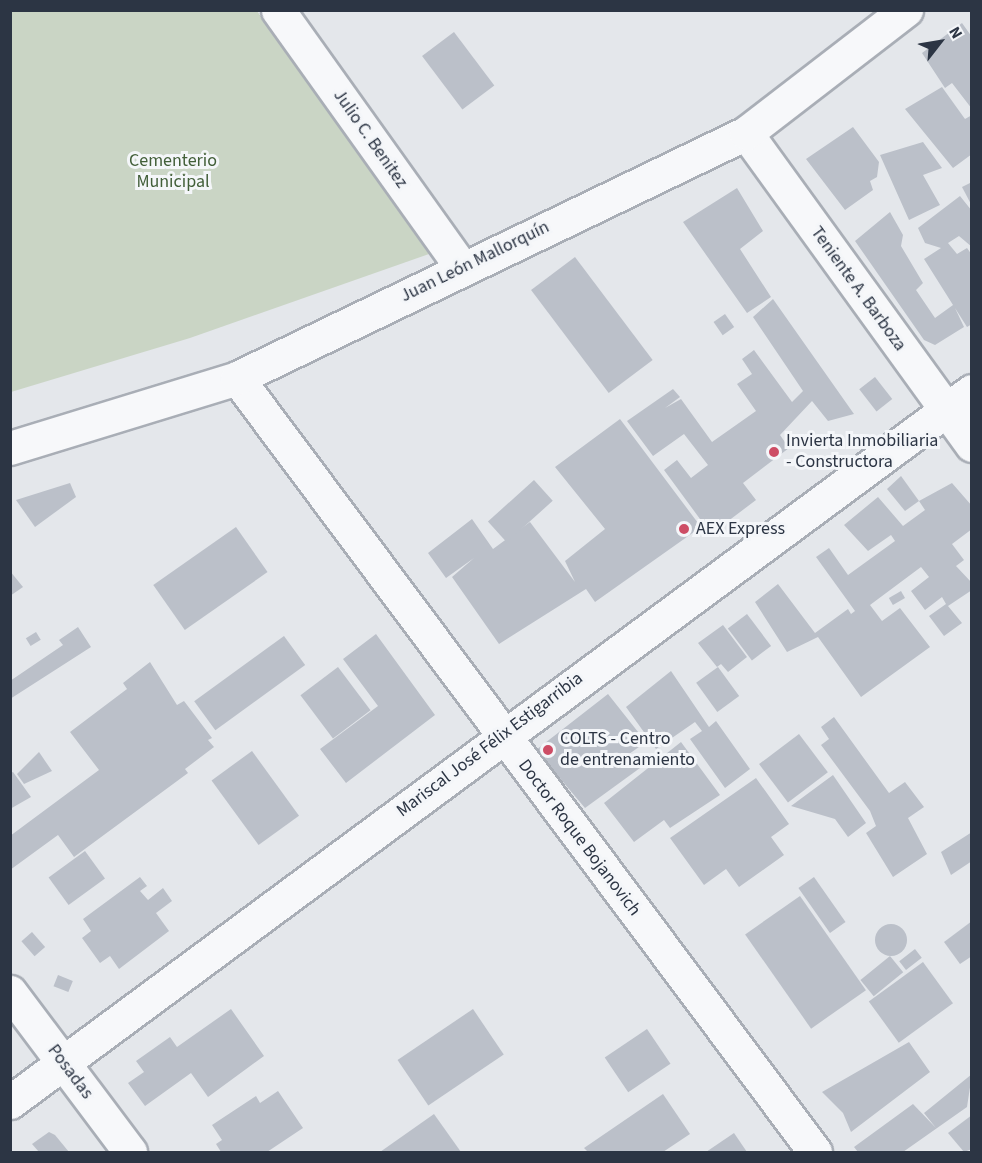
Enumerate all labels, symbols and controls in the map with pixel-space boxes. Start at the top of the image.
north arrow [910,12,970,72]
text: N [943,22,968,43]
street label: Julio C. Benitez [328,86,412,192]
park label: Cementerio Municipal [129,151,217,194]
street label: Juan León Mallorquín [397,217,553,307]
street label: Teniente A. Barboza [806,223,910,355]
place label: Invierta Inmobiliaria - Constructora [786,431,938,474]
marker: Invierta Inmobiliaria - Constructora [767,445,781,459]
place label: AEX Express [696,518,785,540]
marker: AEX Express [677,522,691,536]
street label: Mariscal José Félix Estigarribia [393,668,587,822]
place label: COLTS - Centro de entrenamiento [560,729,695,771]
marker: COLTS - Centro de entrenamiento [541,743,555,757]
street label: Doctor Roque Bojanovich [513,755,645,921]
street label: Posadas [43,1040,97,1104]

